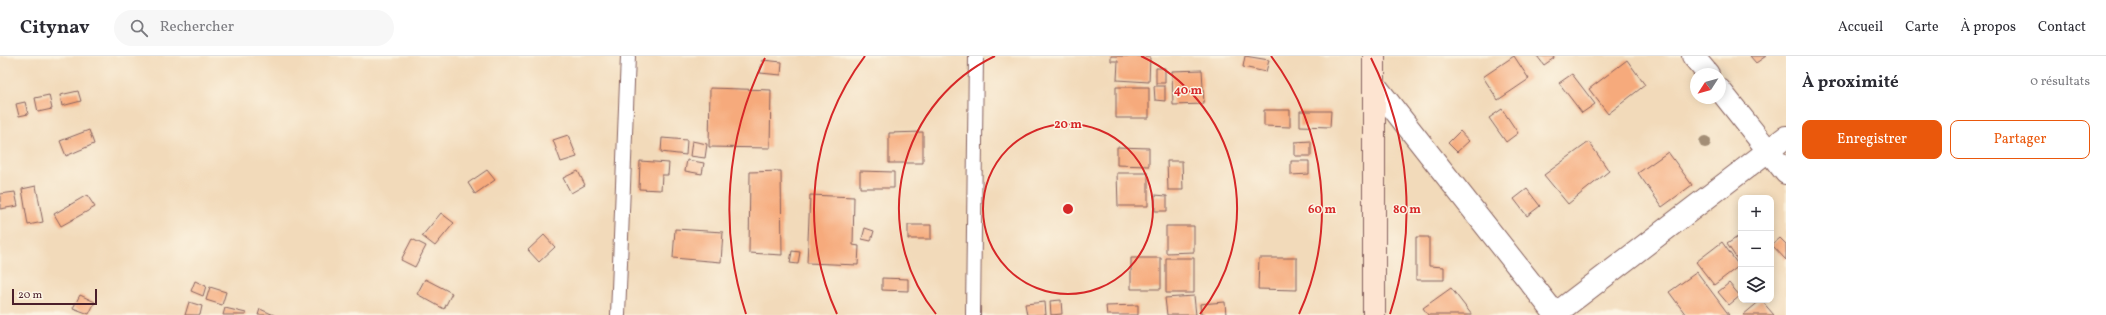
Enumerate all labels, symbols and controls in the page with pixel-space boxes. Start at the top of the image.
search box [114,10,394,46]
text: Citynav [20,15,90,41]
icon: search [128,17,150,39]
text: Rechercher [160,17,234,38]
text: Accueil [1838,18,1883,37]
text: Carte [1905,18,1939,37]
text: À propos [1961,18,2016,37]
text: Contact [2038,18,2086,37]
north arrow [1690,68,1726,104]
text: À proximité [1802,71,1899,94]
text: 0 résultats [2030,73,2090,91]
text: 40 m [1174,83,1203,99]
text: 20 m [1054,117,1082,133]
button: Enregistrer [1802,120,1942,159]
button: Partager [1950,120,2090,159]
map controls [1738,195,1774,303]
button: + [1738,195,1774,231]
centre of rings [1061,202,1075,216]
text: 60 m [1308,202,1336,218]
text: 80 m [1393,202,1421,218]
button: − [1738,231,1774,267]
button: layers [1738,267,1774,303]
scale bar [12,287,97,306]
text: 20 m [18,288,42,303]

